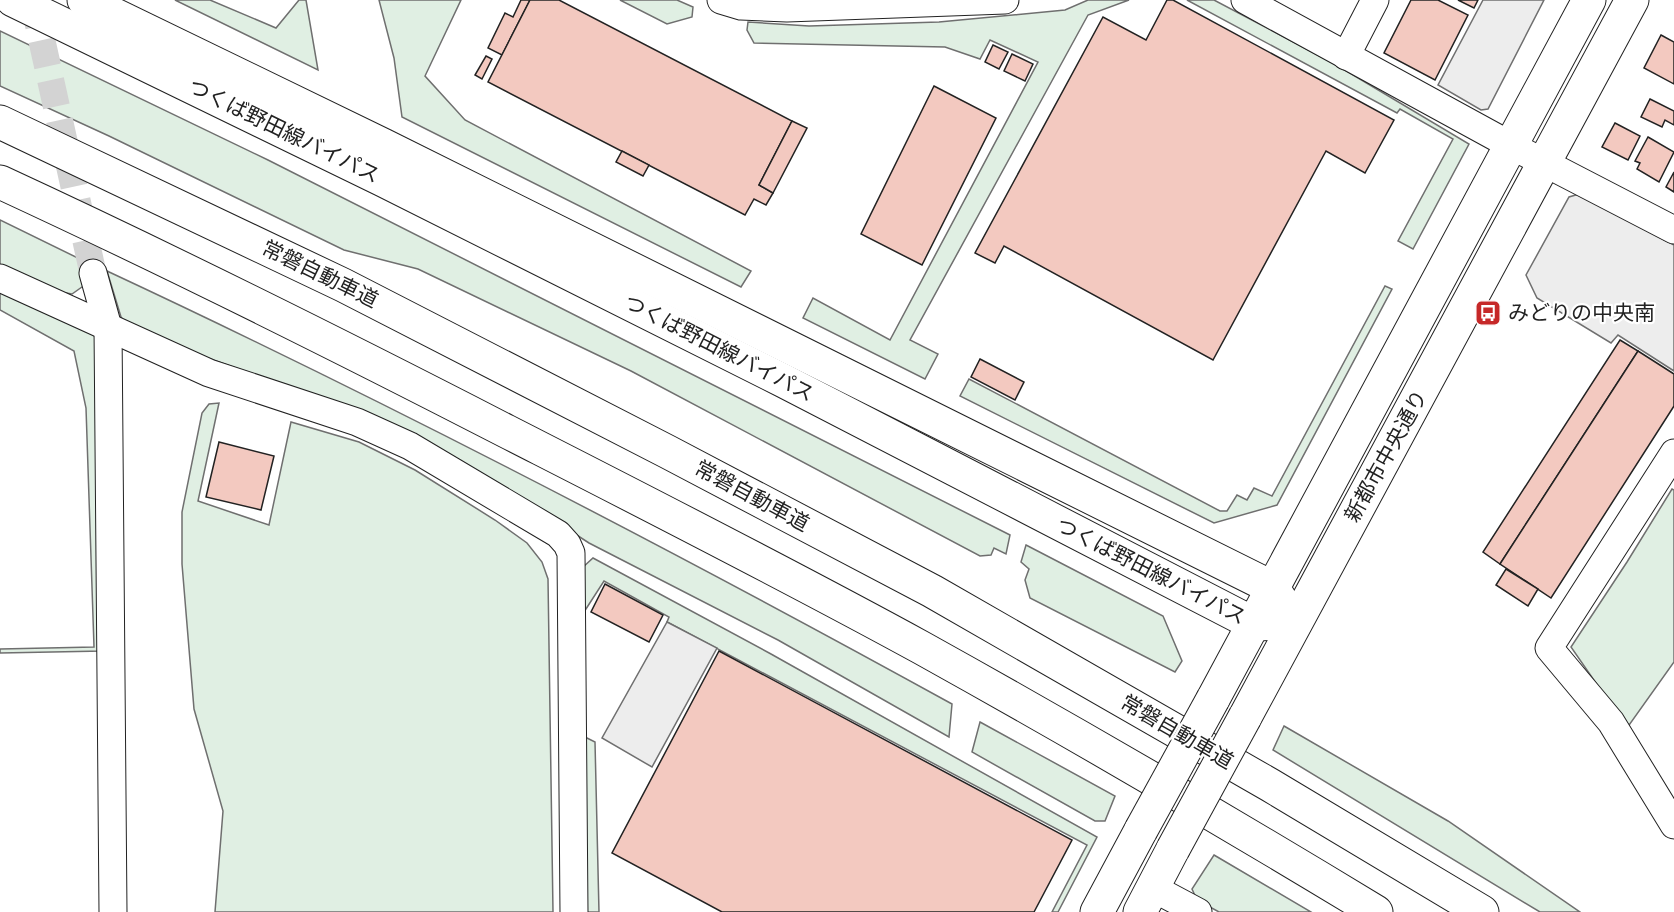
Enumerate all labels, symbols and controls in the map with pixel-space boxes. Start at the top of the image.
street label: つくば野田線バイパス [185,74,383,188]
street label: 常磐自動車道 [258,236,382,312]
street label: つくば野田線バイパス [620,290,818,406]
bus stop icon: みどりの中央南 [1473,298,1503,328]
place label: みどりの中央南 [1508,301,1655,325]
street label: 新都市中央通り [1340,386,1432,526]
street label: 常磐自動車道 [691,456,813,536]
street label: つくば野田線バイパス [1052,513,1250,629]
street label: 常磐自動車道 [1116,690,1238,774]

